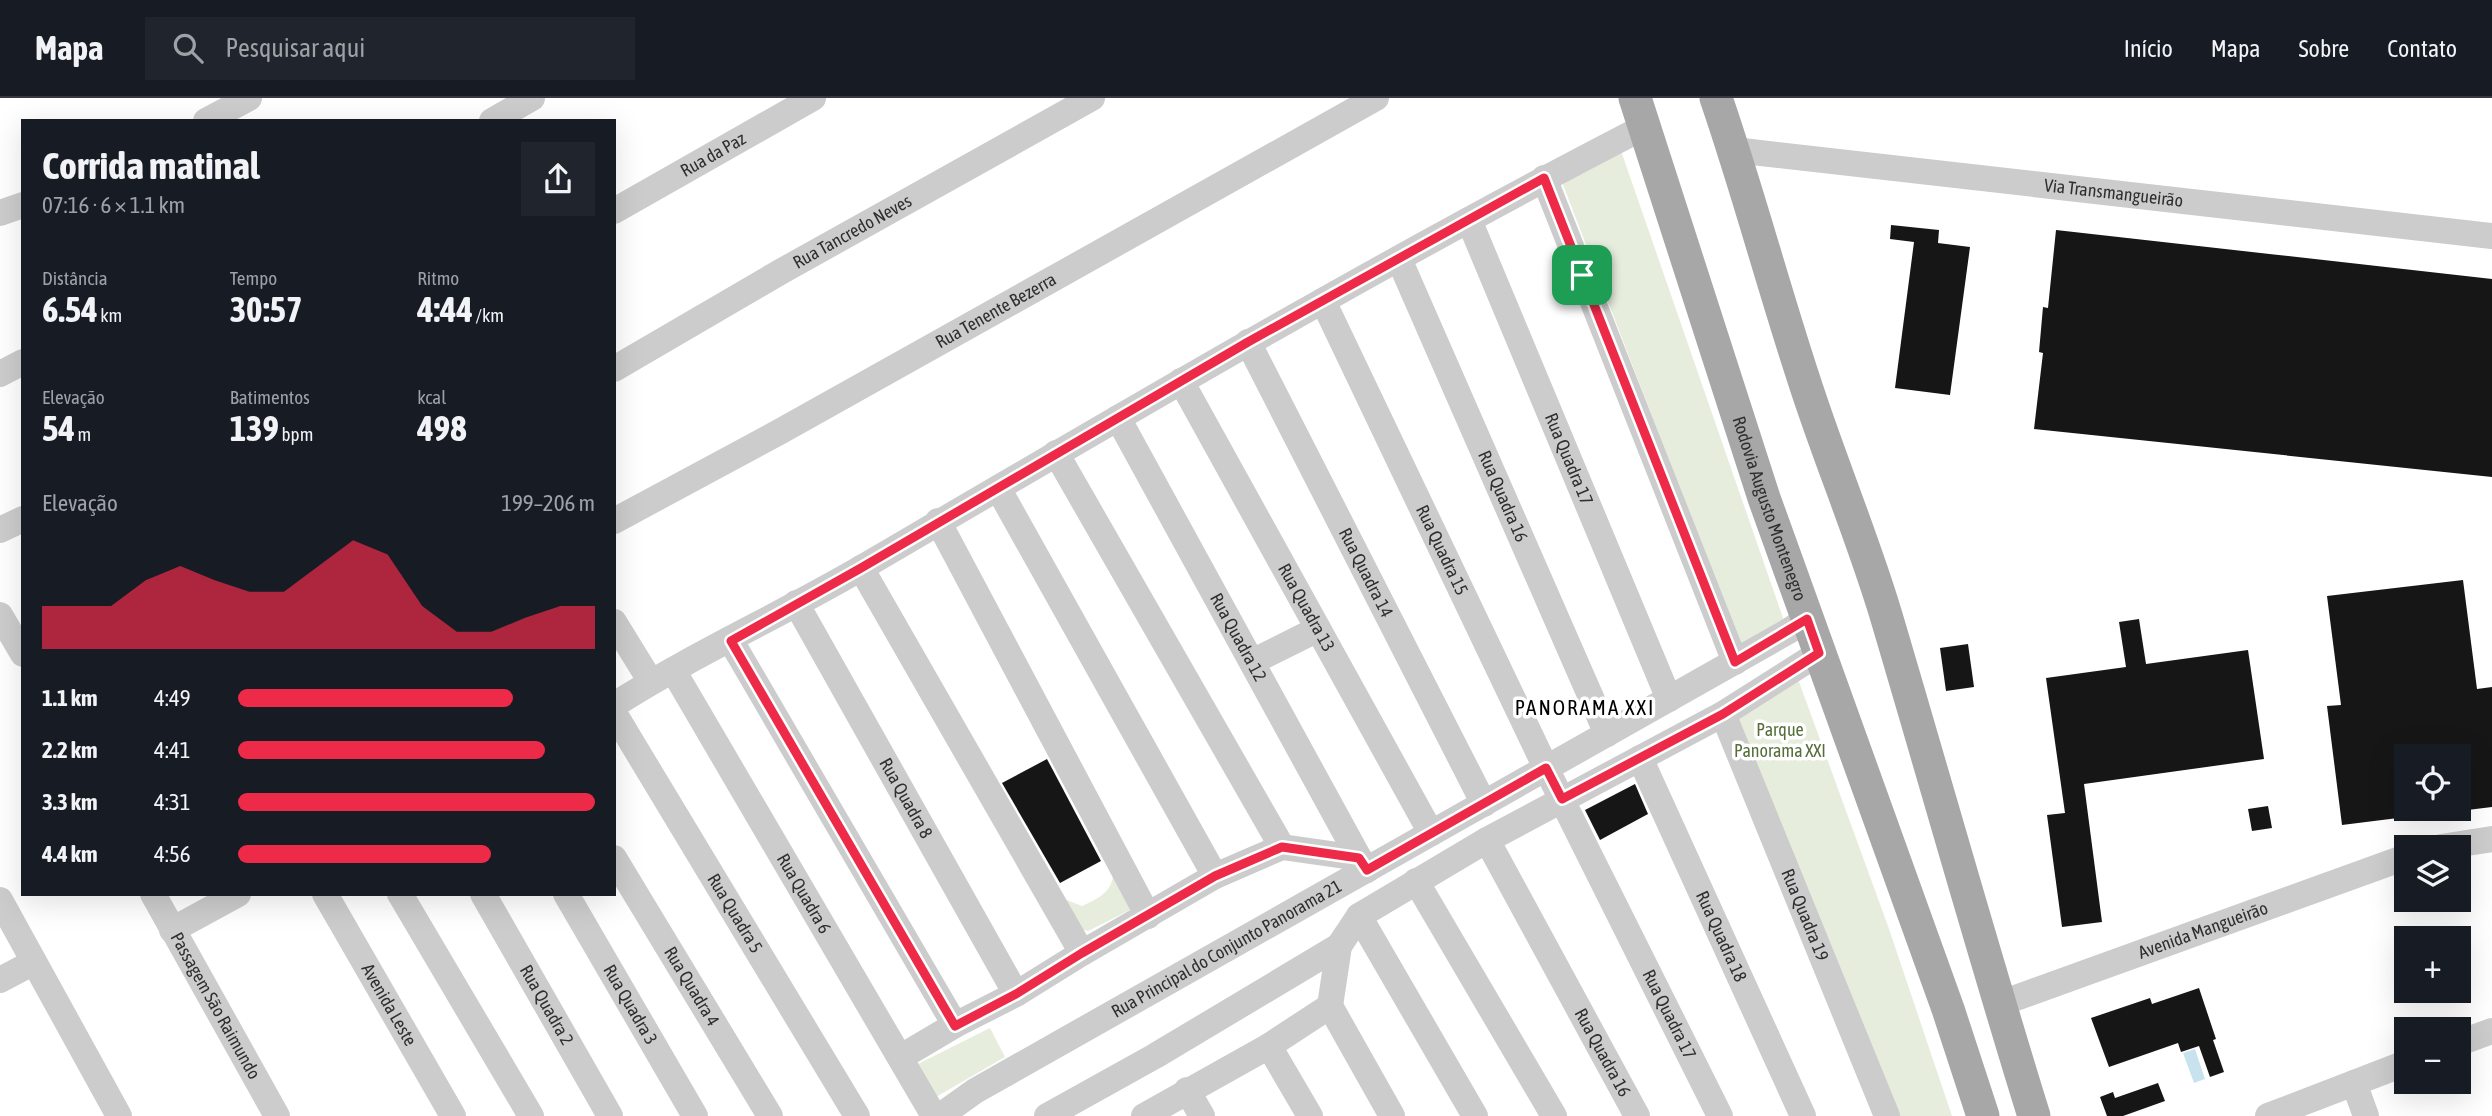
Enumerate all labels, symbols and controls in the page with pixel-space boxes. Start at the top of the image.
search box [145,17,635,80]
text: Mapa [35,29,103,67]
icon: search [169,29,207,67]
text: Pesquisar aqui [225,33,365,63]
text: Início [2124,35,2173,62]
text: Mapa [2211,35,2261,62]
text: Sobre [2299,35,2349,62]
text: Contato [2387,35,2457,62]
street label: Rua da Paz [677,127,750,181]
button: share [521,142,595,216]
text: Corrida matinal [42,144,260,187]
street label: Via Transmangueirão [2043,174,2184,211]
street label: Rua Tancredo Neves [789,190,915,273]
text: 07:16 · 6 × 1.1 km [42,192,185,218]
pin [1552,245,1612,305]
icon: arrive [1563,256,1601,294]
text: Distância [42,267,107,289]
text: Tempo [230,267,277,289]
text: Ritmo [417,267,459,289]
street label: Rua Tenente Bezerra [932,268,1060,352]
text: 6.54 [42,289,98,329]
text: 30:57 [230,289,302,329]
text: 4:44 [417,289,473,329]
text: km [98,304,122,326]
text: /km [473,304,504,326]
text: Elevação [42,386,105,408]
text: Batimentos [230,386,310,408]
text: kcal [417,386,446,408]
text: 54 [42,408,75,448]
text: 139 [230,408,279,448]
text: 498 [417,408,467,448]
street label: Rua Quadra 17 [1541,410,1598,508]
street label: Rodovia Augusto Montenegro [1728,413,1811,604]
text: m [75,423,91,445]
text: bpm [279,423,313,445]
street label: Rua Quadra 16 [1474,447,1533,545]
text: Elevação [42,490,118,516]
text: 199–206 m [501,490,595,516]
street label: Rua Quadra 15 [1412,501,1473,598]
street label: Rua Quadra 14 [1335,524,1398,621]
street label: Rua Quadra 13 [1274,560,1340,655]
street label: Rua Quadra 12 [1206,589,1271,685]
text: 1.1 km [42,685,98,711]
text: 4:49 [154,685,191,711]
district label: PANORAMA XXI [1515,695,1655,719]
park label: Parque Panorama XXI [1734,719,1826,761]
text: 2.2 km [42,737,98,763]
text: 4:41 [154,737,191,763]
map controls [2394,744,2471,1094]
button: locate [2394,744,2471,821]
street label: Rua Quadra 8 [875,754,937,842]
text: 3.3 km [42,789,98,815]
text: 4:31 [154,789,191,815]
button: layers [2394,835,2471,912]
text: 4.4 km [42,841,98,867]
text: 4:56 [154,841,191,867]
street label: Rua Quadra 6 [773,850,836,937]
street label: Rua Quadra 19 [1777,866,1834,964]
street label: Rua Quadra 5 [703,870,767,957]
street label: Rua Principal do Conjunto Panorama 21 [1108,875,1345,1022]
street label: Rua Quadra 18 [1692,887,1751,985]
street label: Avenida Mangueirão [2135,897,2271,963]
button: + [2394,926,2471,1003]
street label: Passagem São Raimundo [167,928,265,1083]
street label: Rua Quadra 4 [660,943,724,1030]
street label: Avenida Leste [357,960,421,1049]
street label: Rua Quadra 2 [516,961,578,1049]
street label: Rua Quadra 3 [599,961,662,1048]
street label: Rua Quadra 17 [1638,966,1701,1062]
street label: Rua Quadra 16 [1571,1005,1635,1100]
button: − [2394,1017,2471,1094]

